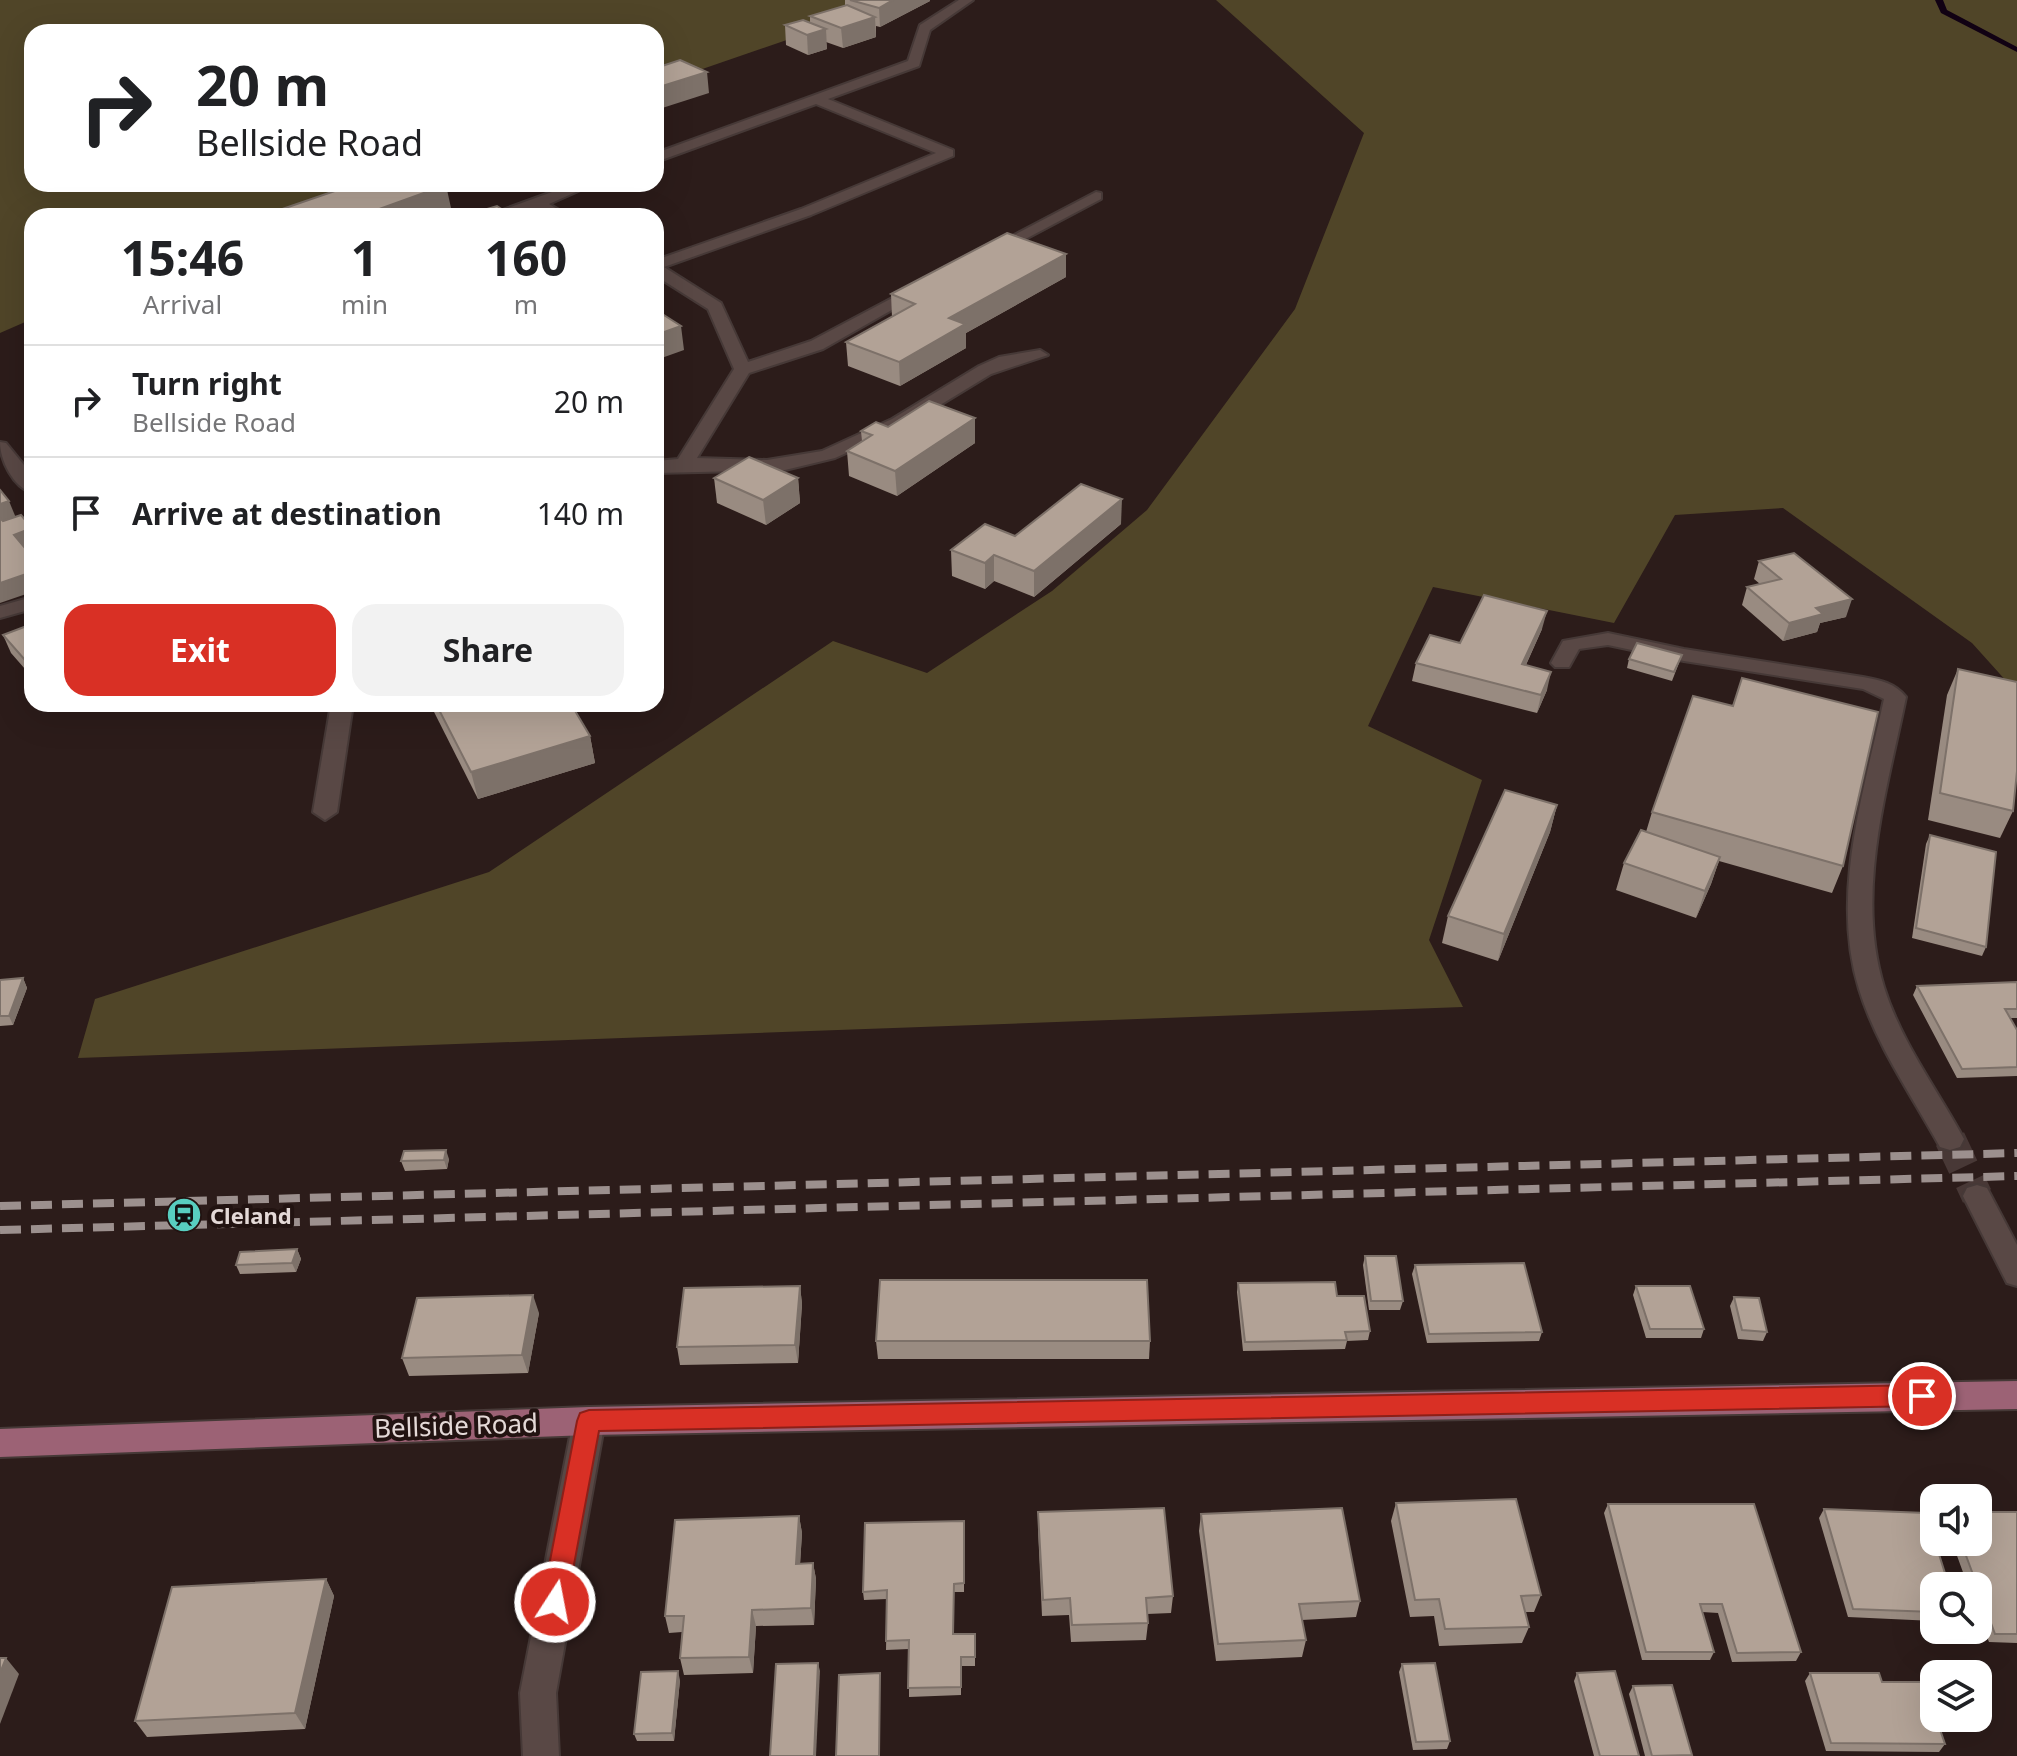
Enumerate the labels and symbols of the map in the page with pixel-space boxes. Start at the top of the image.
station icon: Cleland [165,1196,203,1234]
place label: Cleland [210,1200,292,1230]
pin [1888,1362,1956,1430]
street label: Bellside Road [373,1404,539,1446]
position arrow [513,1560,597,1644]

